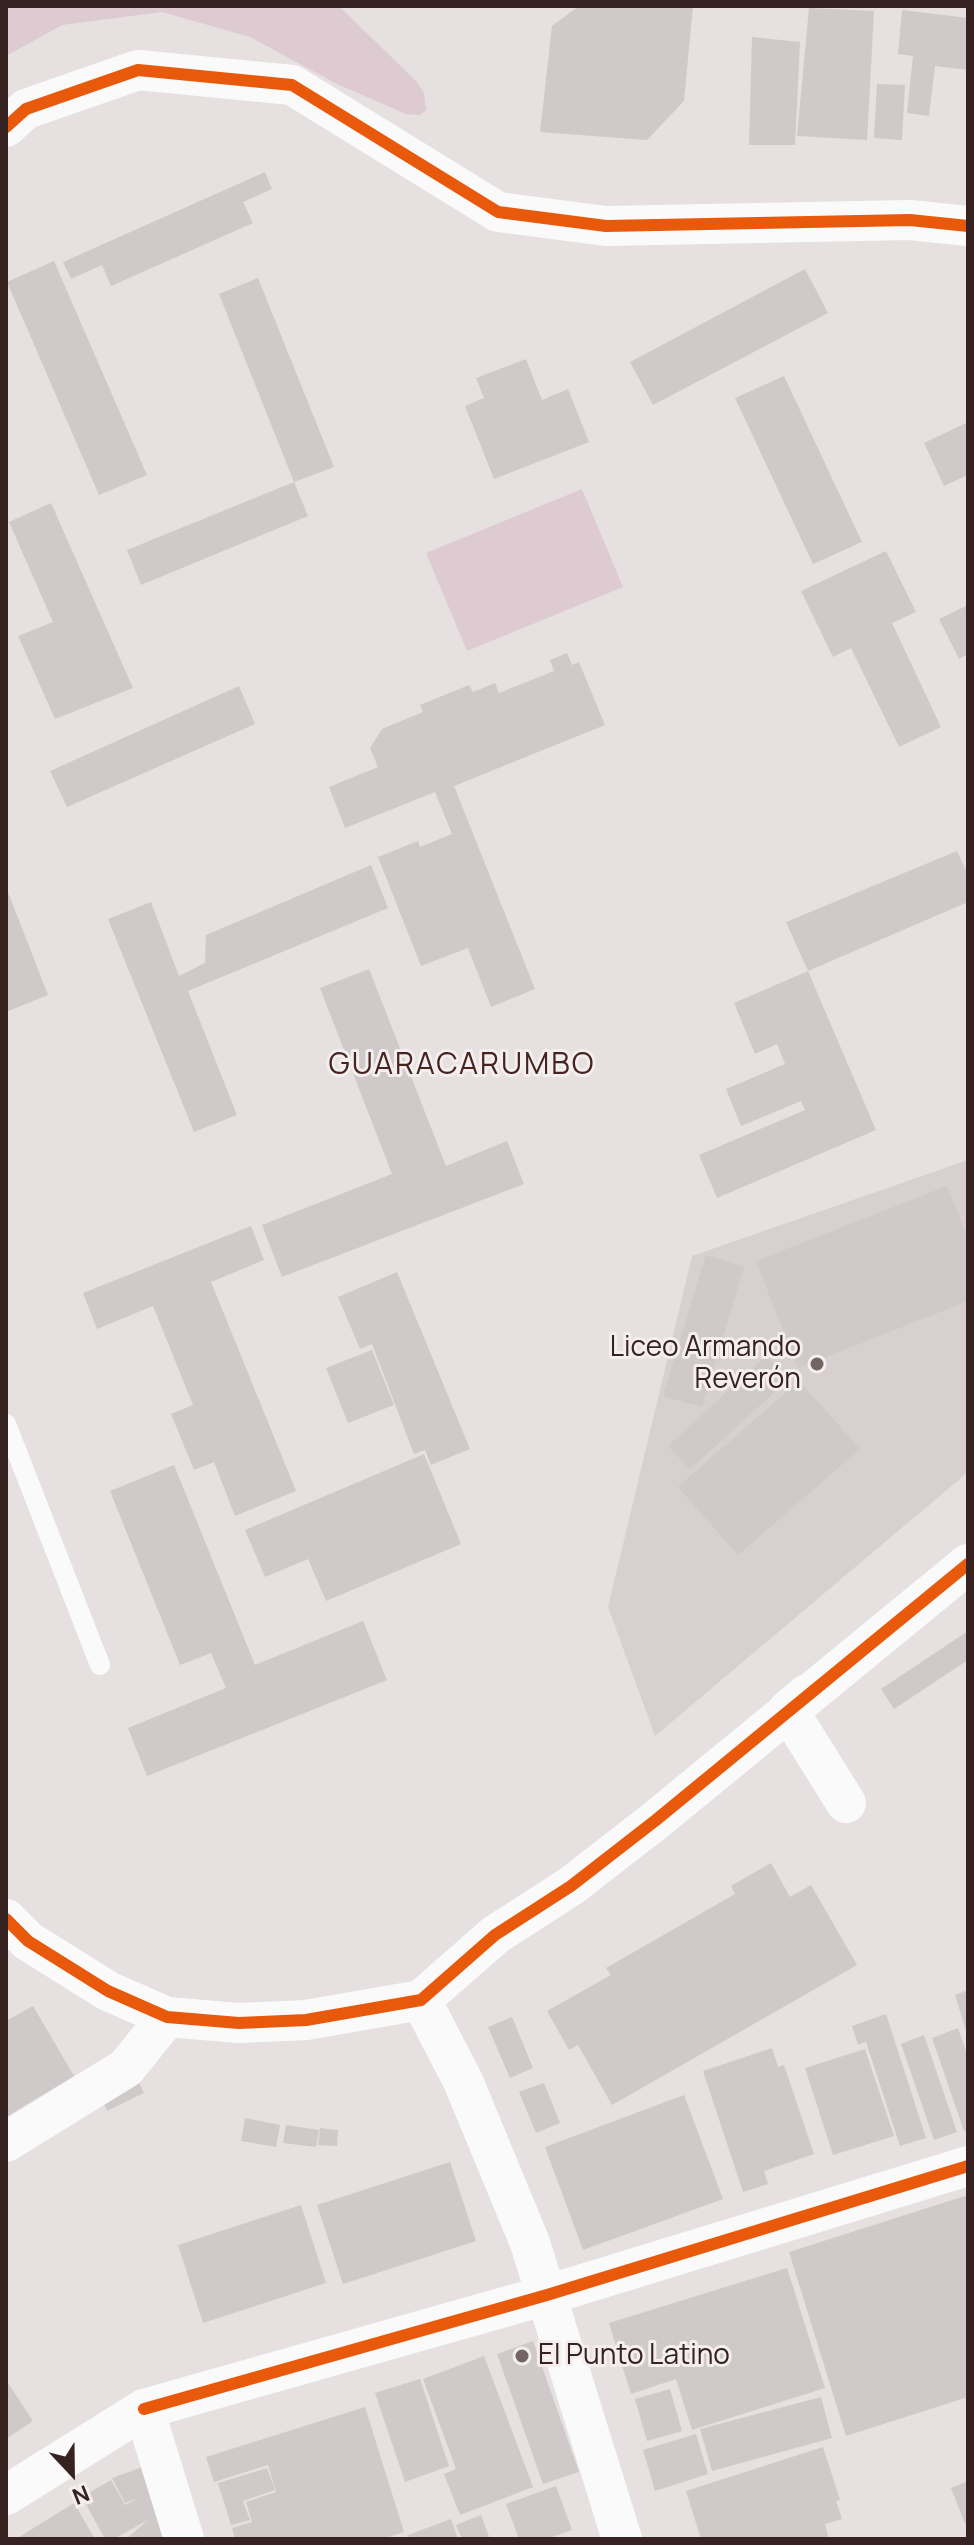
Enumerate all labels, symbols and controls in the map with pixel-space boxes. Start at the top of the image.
district label: GUARACARUMBO [329,1048,595,1084]
place label: Liceo Armando Reverón [610,1331,801,1397]
marker: Liceo Armando Reverón [808,1355,826,1373]
place label: El Punto Latino [538,2339,730,2373]
marker: El Punto Latino [513,2347,531,2365]
north arrow [32,2433,112,2513]
text: N [68,2478,94,2512]

